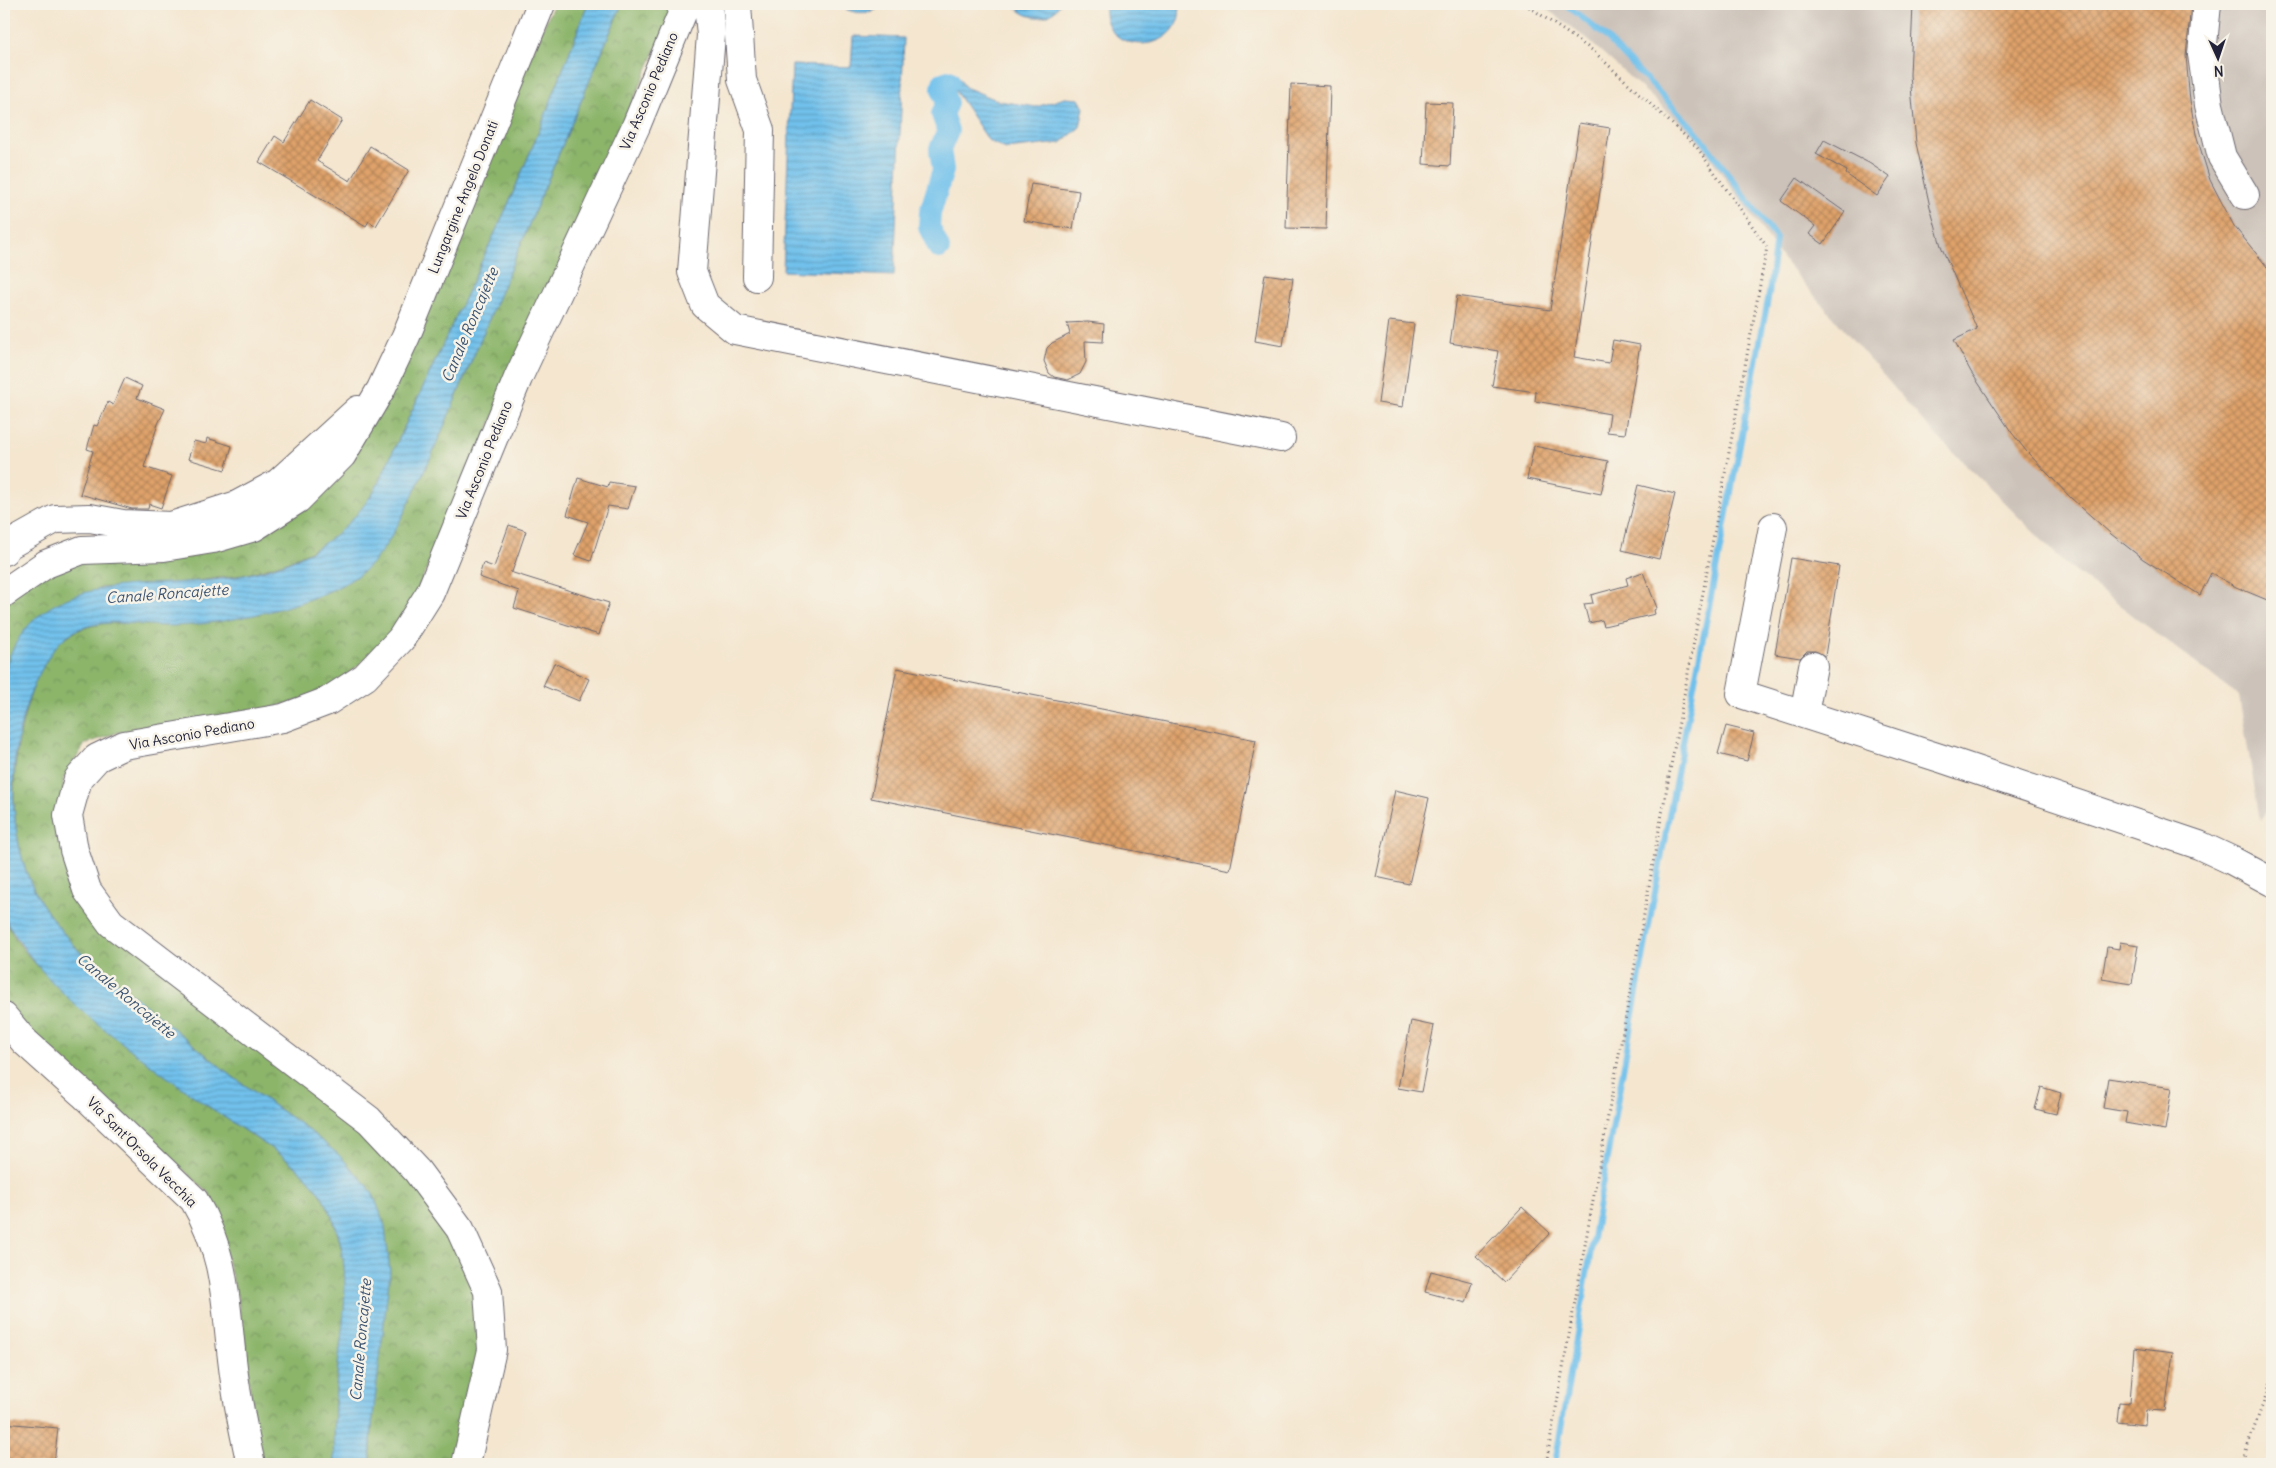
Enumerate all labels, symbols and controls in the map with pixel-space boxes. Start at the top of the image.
street label: Via Asconio Pediano [616,29,682,153]
north arrow [2194,32,2244,82]
text: N [2213,62,2224,80]
street label: Lungargine Angelo Donati [424,118,502,276]
water label: Canale Roncajette [437,264,503,385]
street label: Via Asconio Pediano [452,398,516,522]
water label: Canale Roncajette [105,580,230,607]
street label: Via Asconio Pediano [128,714,256,754]
water label: Canale Roncajette [73,949,180,1043]
street label: Via Sant'Orsola Vecchia [83,1093,201,1211]
water label: Canale Roncajette [346,1277,375,1402]

